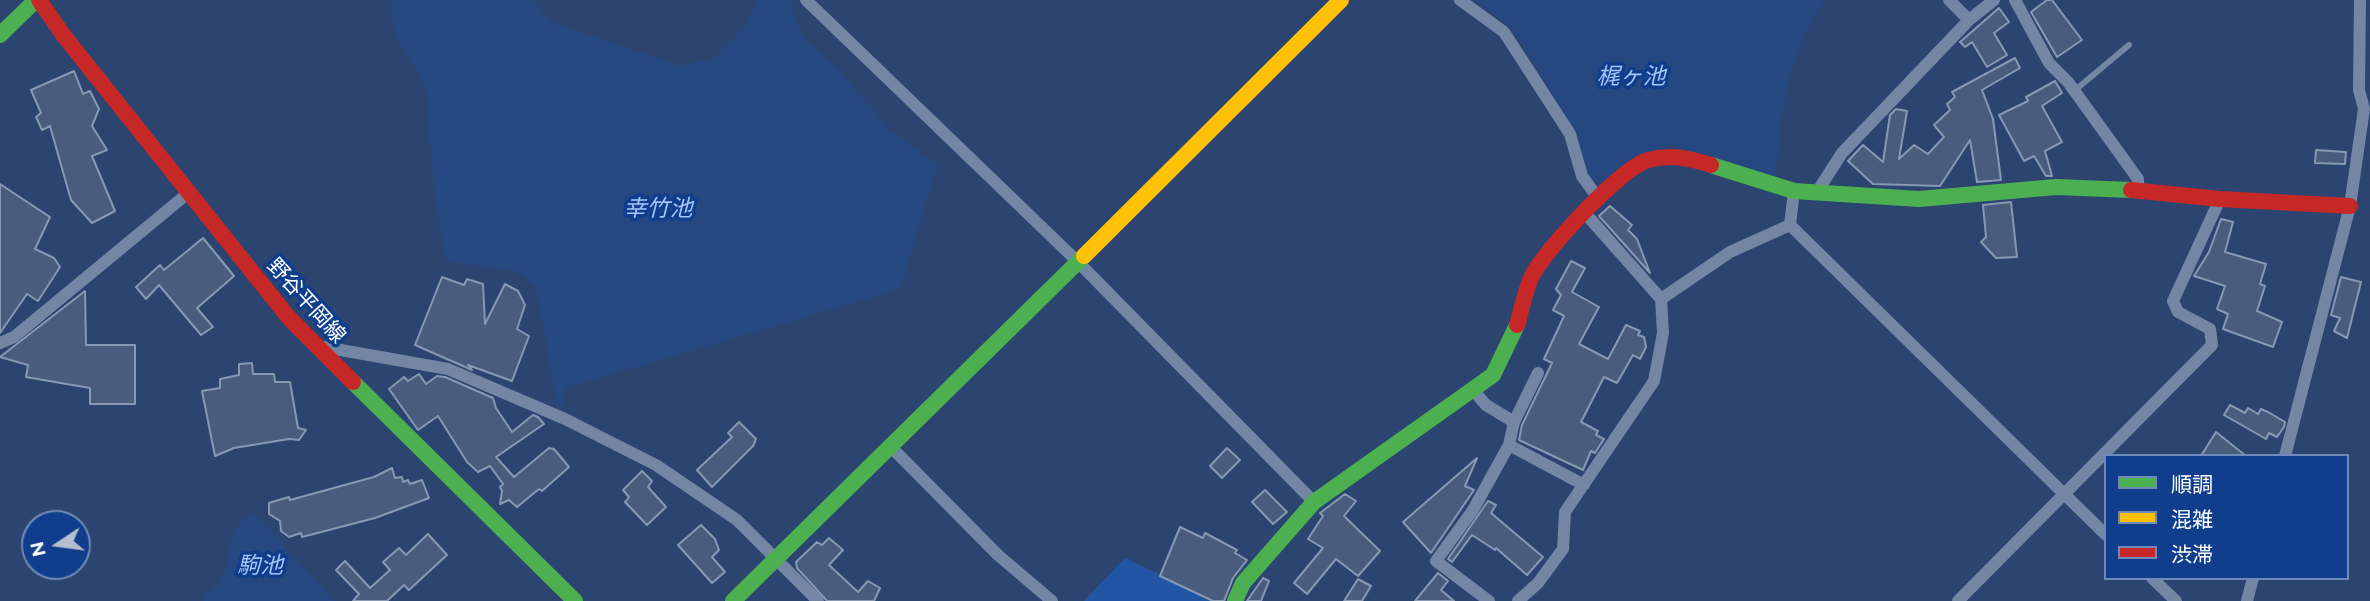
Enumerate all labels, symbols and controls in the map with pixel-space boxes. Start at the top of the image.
water label: 梶ヶ池 [1597,63,1665,91]
water label: 幸竹池 [624,195,692,223]
street label: 野谷平岡線 [262,254,350,348]
legend [2104,454,2349,580]
text: 順調 [2171,472,2213,497]
text: 混雑 [2171,507,2213,532]
north arrow [21,510,91,580]
text: N [25,540,50,559]
text: 渋滞 [2171,542,2213,567]
water label: 駒池 [237,552,283,580]

